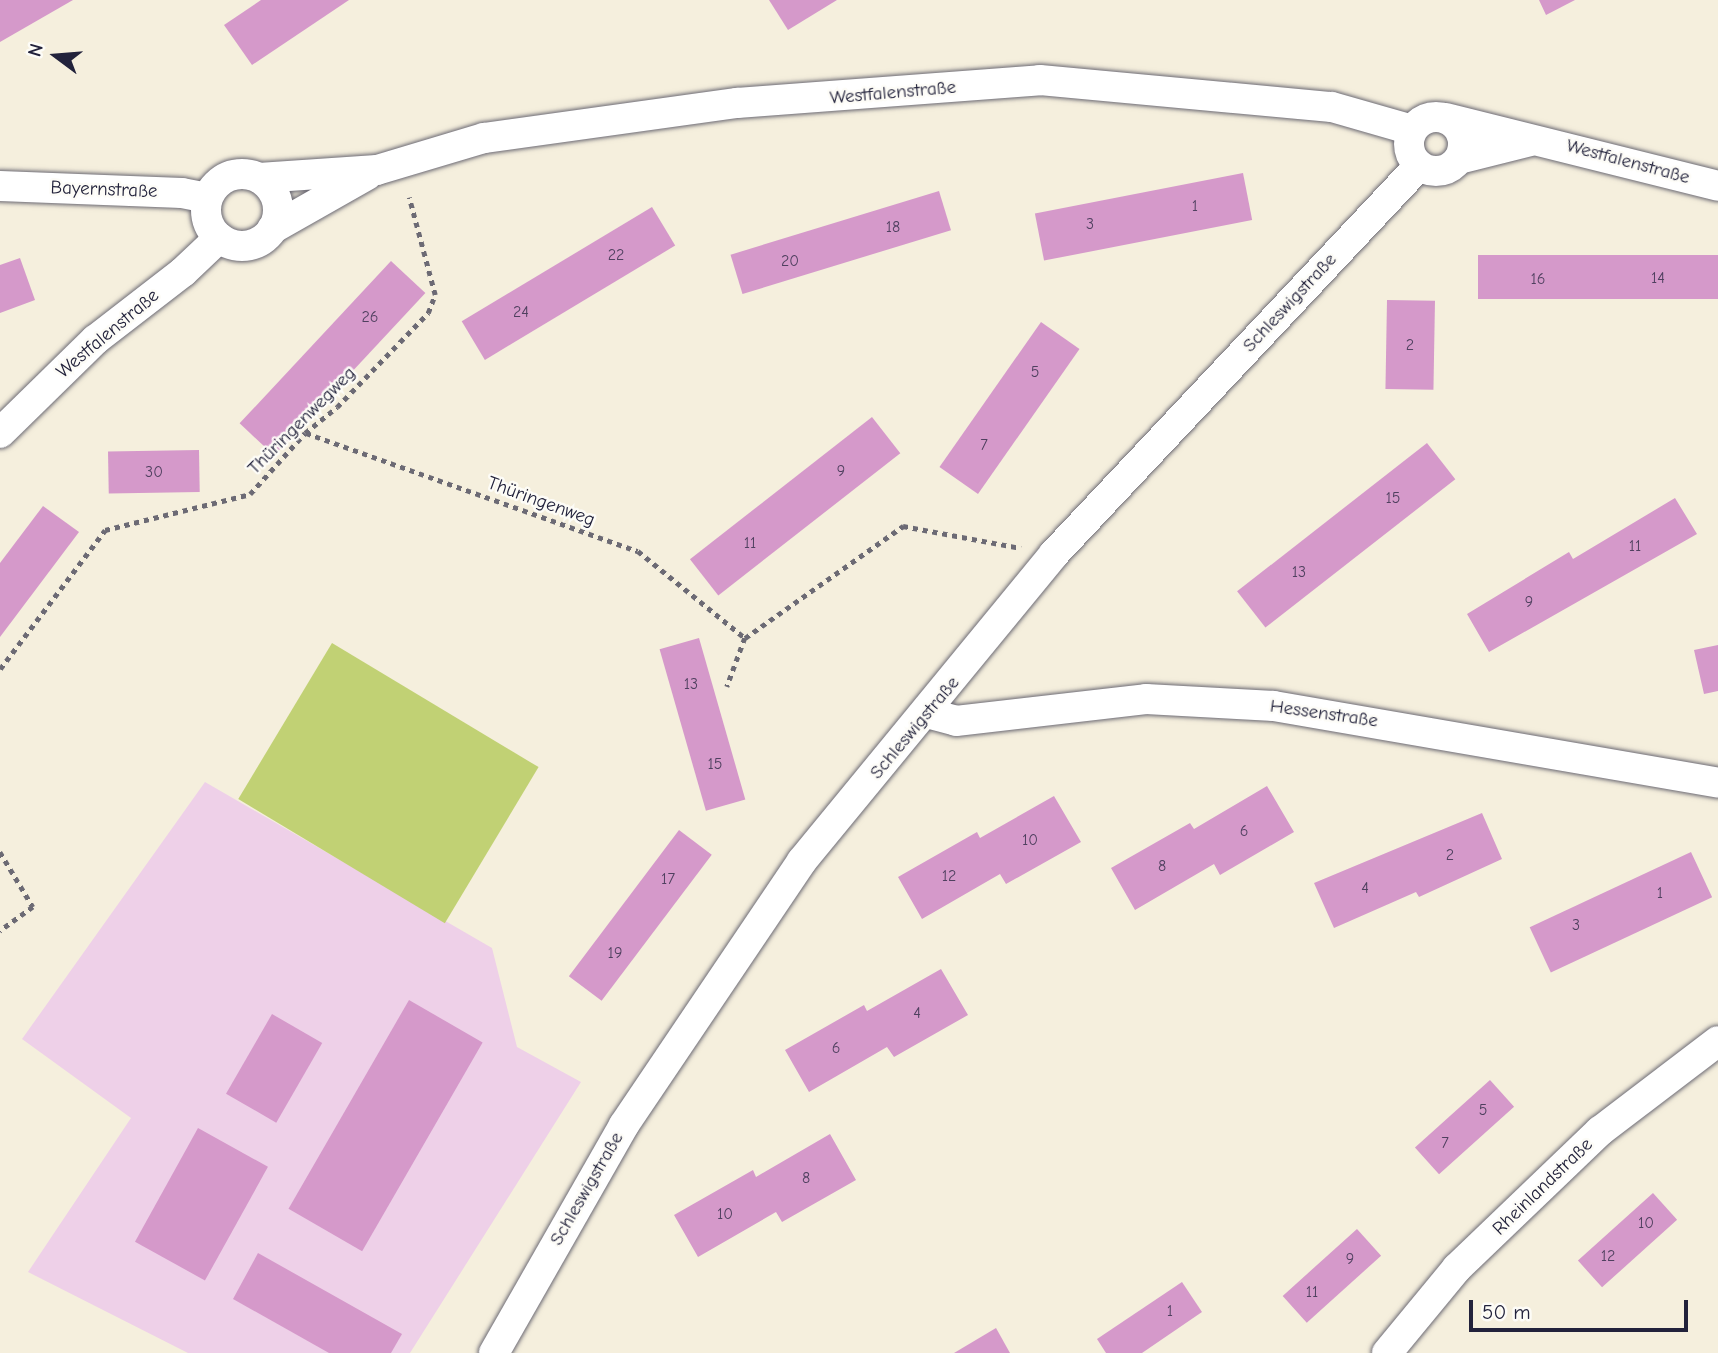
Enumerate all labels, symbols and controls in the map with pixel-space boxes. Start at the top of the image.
north arrow [21,21,91,91]
text: N [24,41,48,59]
street label: Westfalenstraße [829,76,957,110]
street label: Westfalenstraße [1564,135,1692,189]
street label: Bayernstraße [50,177,158,203]
house number: 1 [1192,196,1198,216]
house number: 3 [1086,214,1094,234]
house number: 18 [886,217,900,237]
house number: 22 [608,245,624,265]
street label: Schleswigstraße [1238,249,1342,357]
house number: 20 [781,251,799,271]
house number: 14 [1651,268,1665,288]
house number: 16 [1530,269,1546,289]
street label: Westfalenstraße [52,285,164,383]
house number: 24 [513,302,529,322]
house number: 26 [361,307,379,327]
house number: 2 [1406,335,1414,355]
street label: Thüringenwegweg [243,362,361,480]
house number: 5 [1031,362,1039,382]
house number: 7 [980,435,988,455]
house number: 9 [837,461,845,481]
house number: 30 [145,462,163,482]
street label: Thüringenweg [484,472,598,532]
house number: 15 [1385,488,1401,508]
house number: 11 [744,533,756,553]
house number: 11 [1629,536,1641,556]
house number: 13 [1292,562,1306,582]
house number: 9 [1525,592,1533,612]
street label: Schleswigstraße [865,672,965,784]
house number: 13 [684,674,698,694]
street label: Hessenstraße [1269,695,1379,733]
house number: 15 [707,754,723,774]
house number: 6 [1240,821,1248,841]
house number: 10 [1022,830,1038,850]
house number: 2 [1446,845,1454,865]
house number: 8 [1158,856,1166,876]
house number: 12 [942,866,956,886]
house number: 17 [661,869,675,889]
house number: 4 [1361,878,1369,898]
house number: 1 [1657,883,1663,903]
house number: 3 [1572,915,1580,935]
house number: 19 [608,943,622,963]
house number: 4 [913,1003,921,1023]
house number: 6 [832,1038,840,1058]
house number: 5 [1479,1100,1487,1120]
street label: Schleswigstraße [545,1128,629,1250]
house number: 7 [1441,1133,1449,1153]
street label: Rheinlandstraße [1488,1134,1598,1240]
house number: 8 [802,1168,810,1188]
house number: 10 [717,1204,733,1224]
house number: 10 [1638,1213,1654,1233]
house number: 12 [1601,1246,1615,1266]
house number: 9 [1346,1249,1354,1269]
house number: 11 [1306,1282,1318,1302]
scale bar [1473,1286,1692,1330]
text: 50 m [1482,1300,1531,1324]
house number: 1 [1167,1301,1173,1321]

